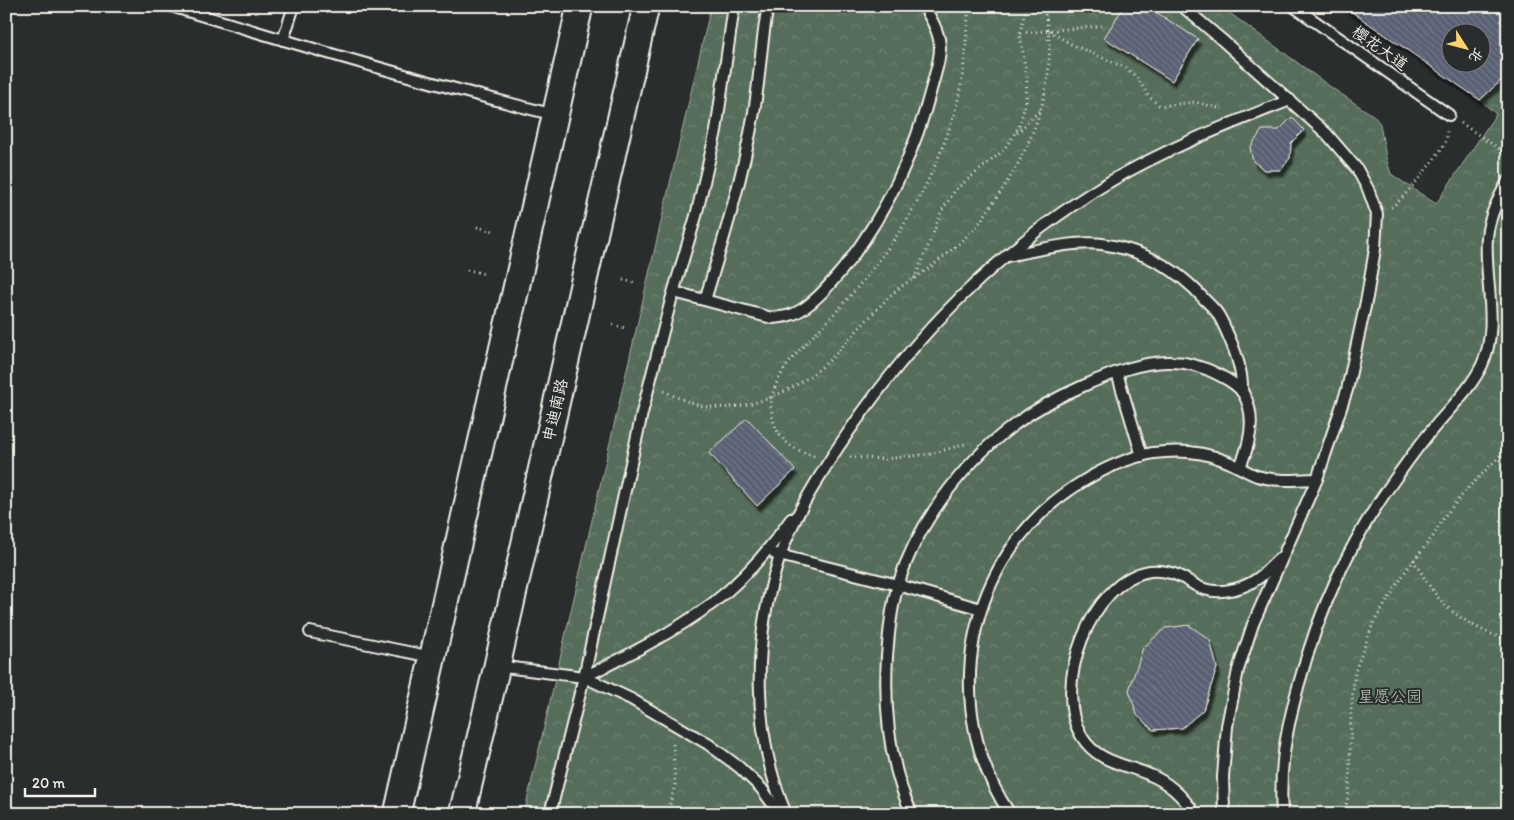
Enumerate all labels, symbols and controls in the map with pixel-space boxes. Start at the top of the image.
street label: 樱花大道 [1348,22,1412,74]
north arrow [1442,22,1492,72]
text: 北 [1465,45,1487,66]
street label: 申迪南路 [539,377,571,443]
park label: 星愿公园 [1358,687,1422,706]
scale bar [25,765,95,797]
text: 20 m [32,774,66,792]

